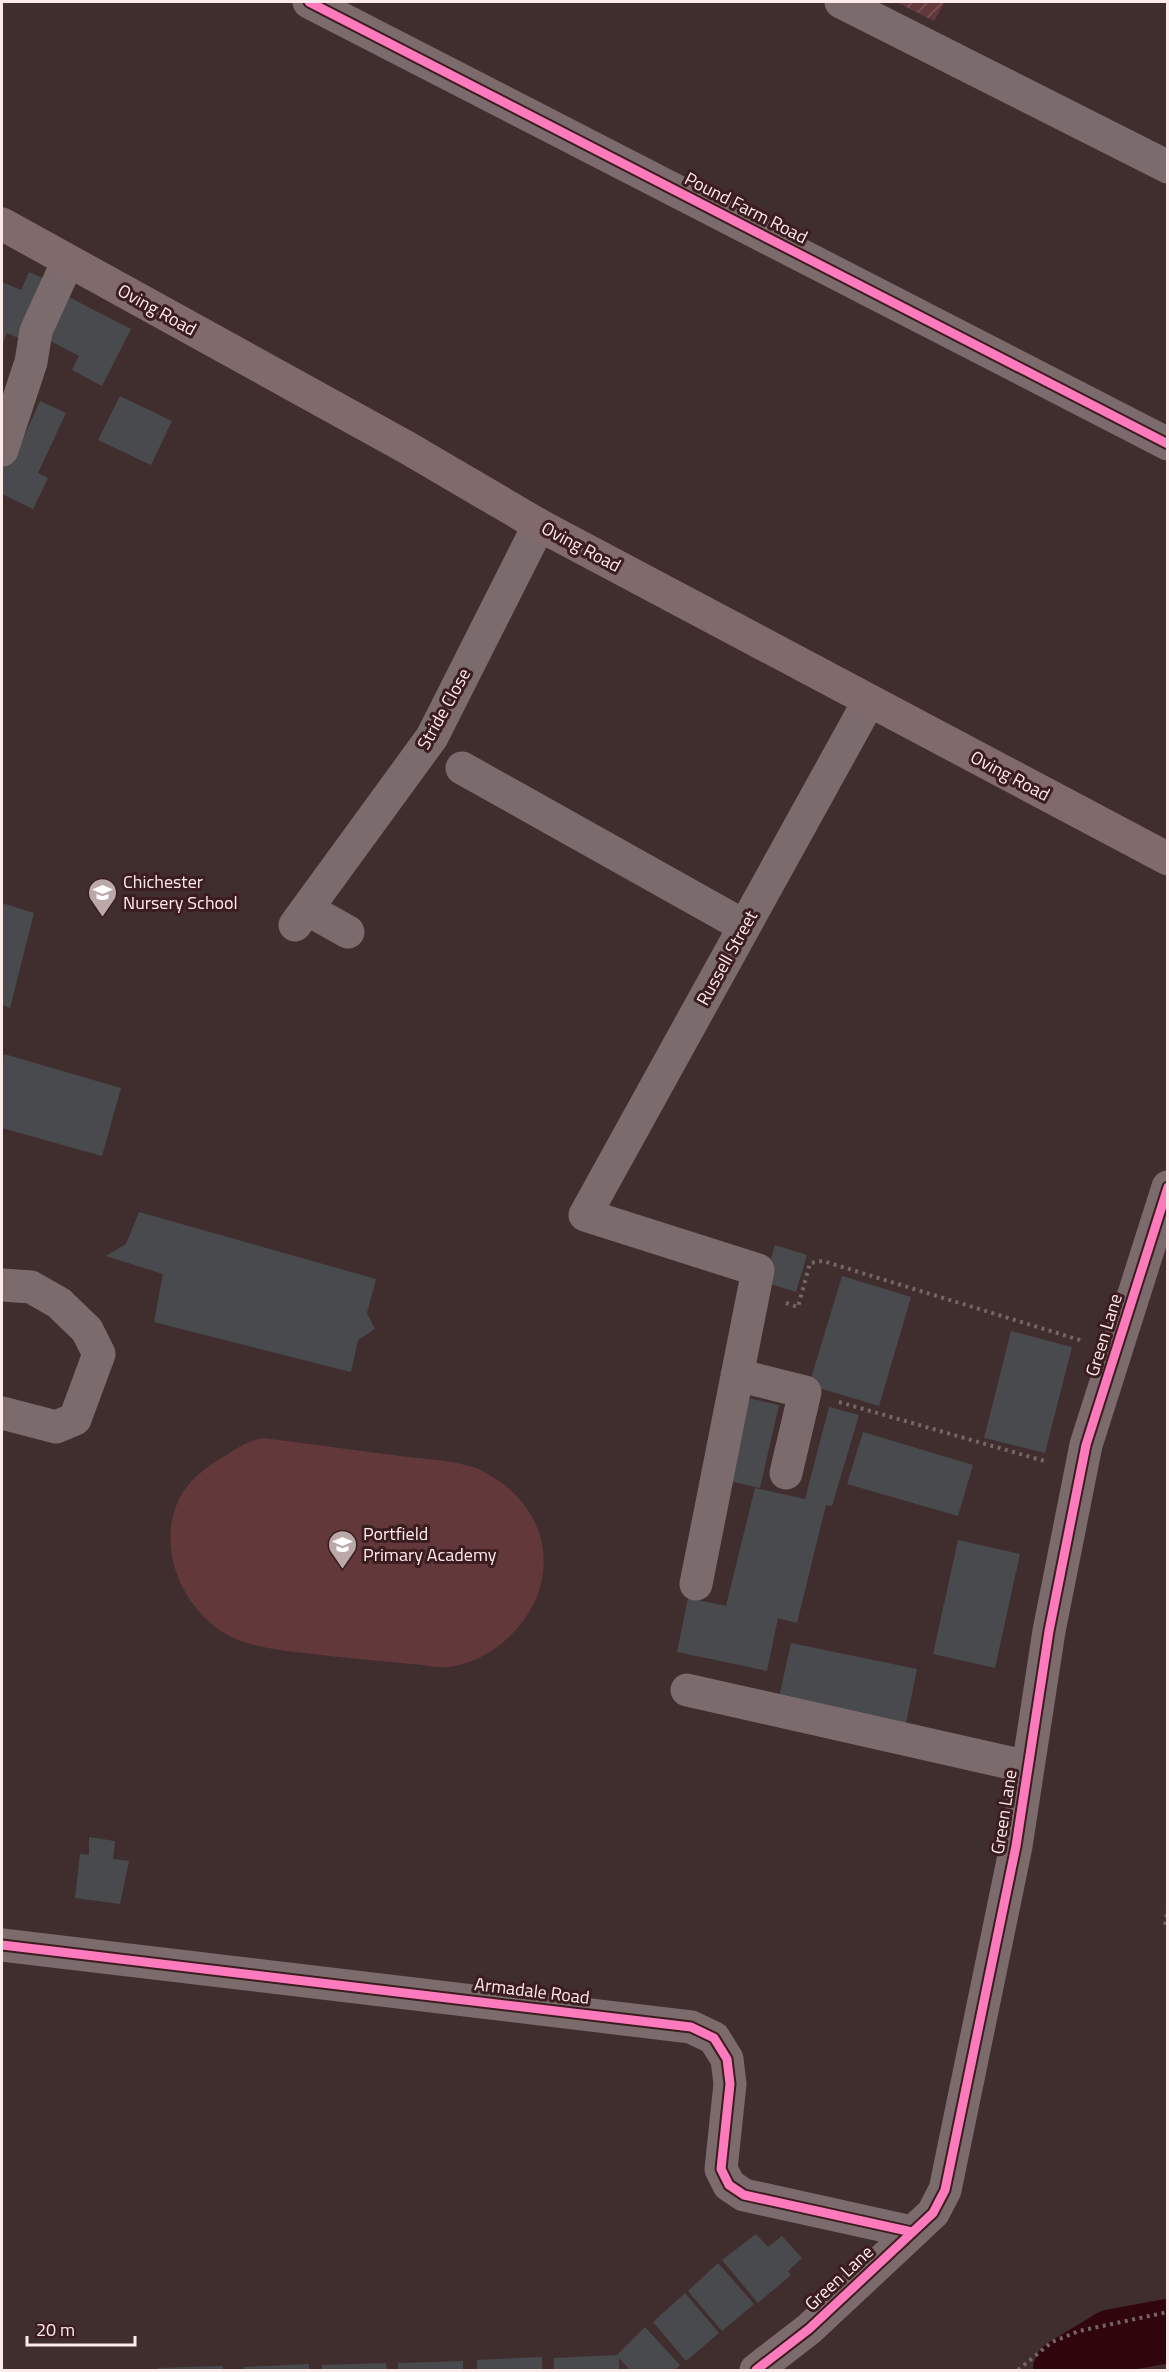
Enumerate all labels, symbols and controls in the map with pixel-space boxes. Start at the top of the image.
street label: Pound Farm Road [680,165,812,250]
street label: Oving Road [113,277,202,342]
street label: Oving Road [537,514,626,579]
street label: Stride Close [410,663,477,754]
street label: Oving Road [966,743,1055,808]
place label: Chichester Nursery School [123,868,238,916]
school or university icon: Chichester Nursery School [86,876,118,918]
street label: Russell Street [689,905,764,1010]
street label: Green Lane [1078,1290,1129,1380]
place label: Portfield Primary Academy [363,1520,497,1568]
school or university icon: Portfield Primary Academy [326,1528,358,1570]
street label: Green Lane [983,1768,1024,1856]
street label: Armadale Road [473,1970,591,2011]
street label: Green Lane [798,2239,879,2317]
scale bar [27,2309,135,2347]
text: 20 m [36,2316,75,2343]

